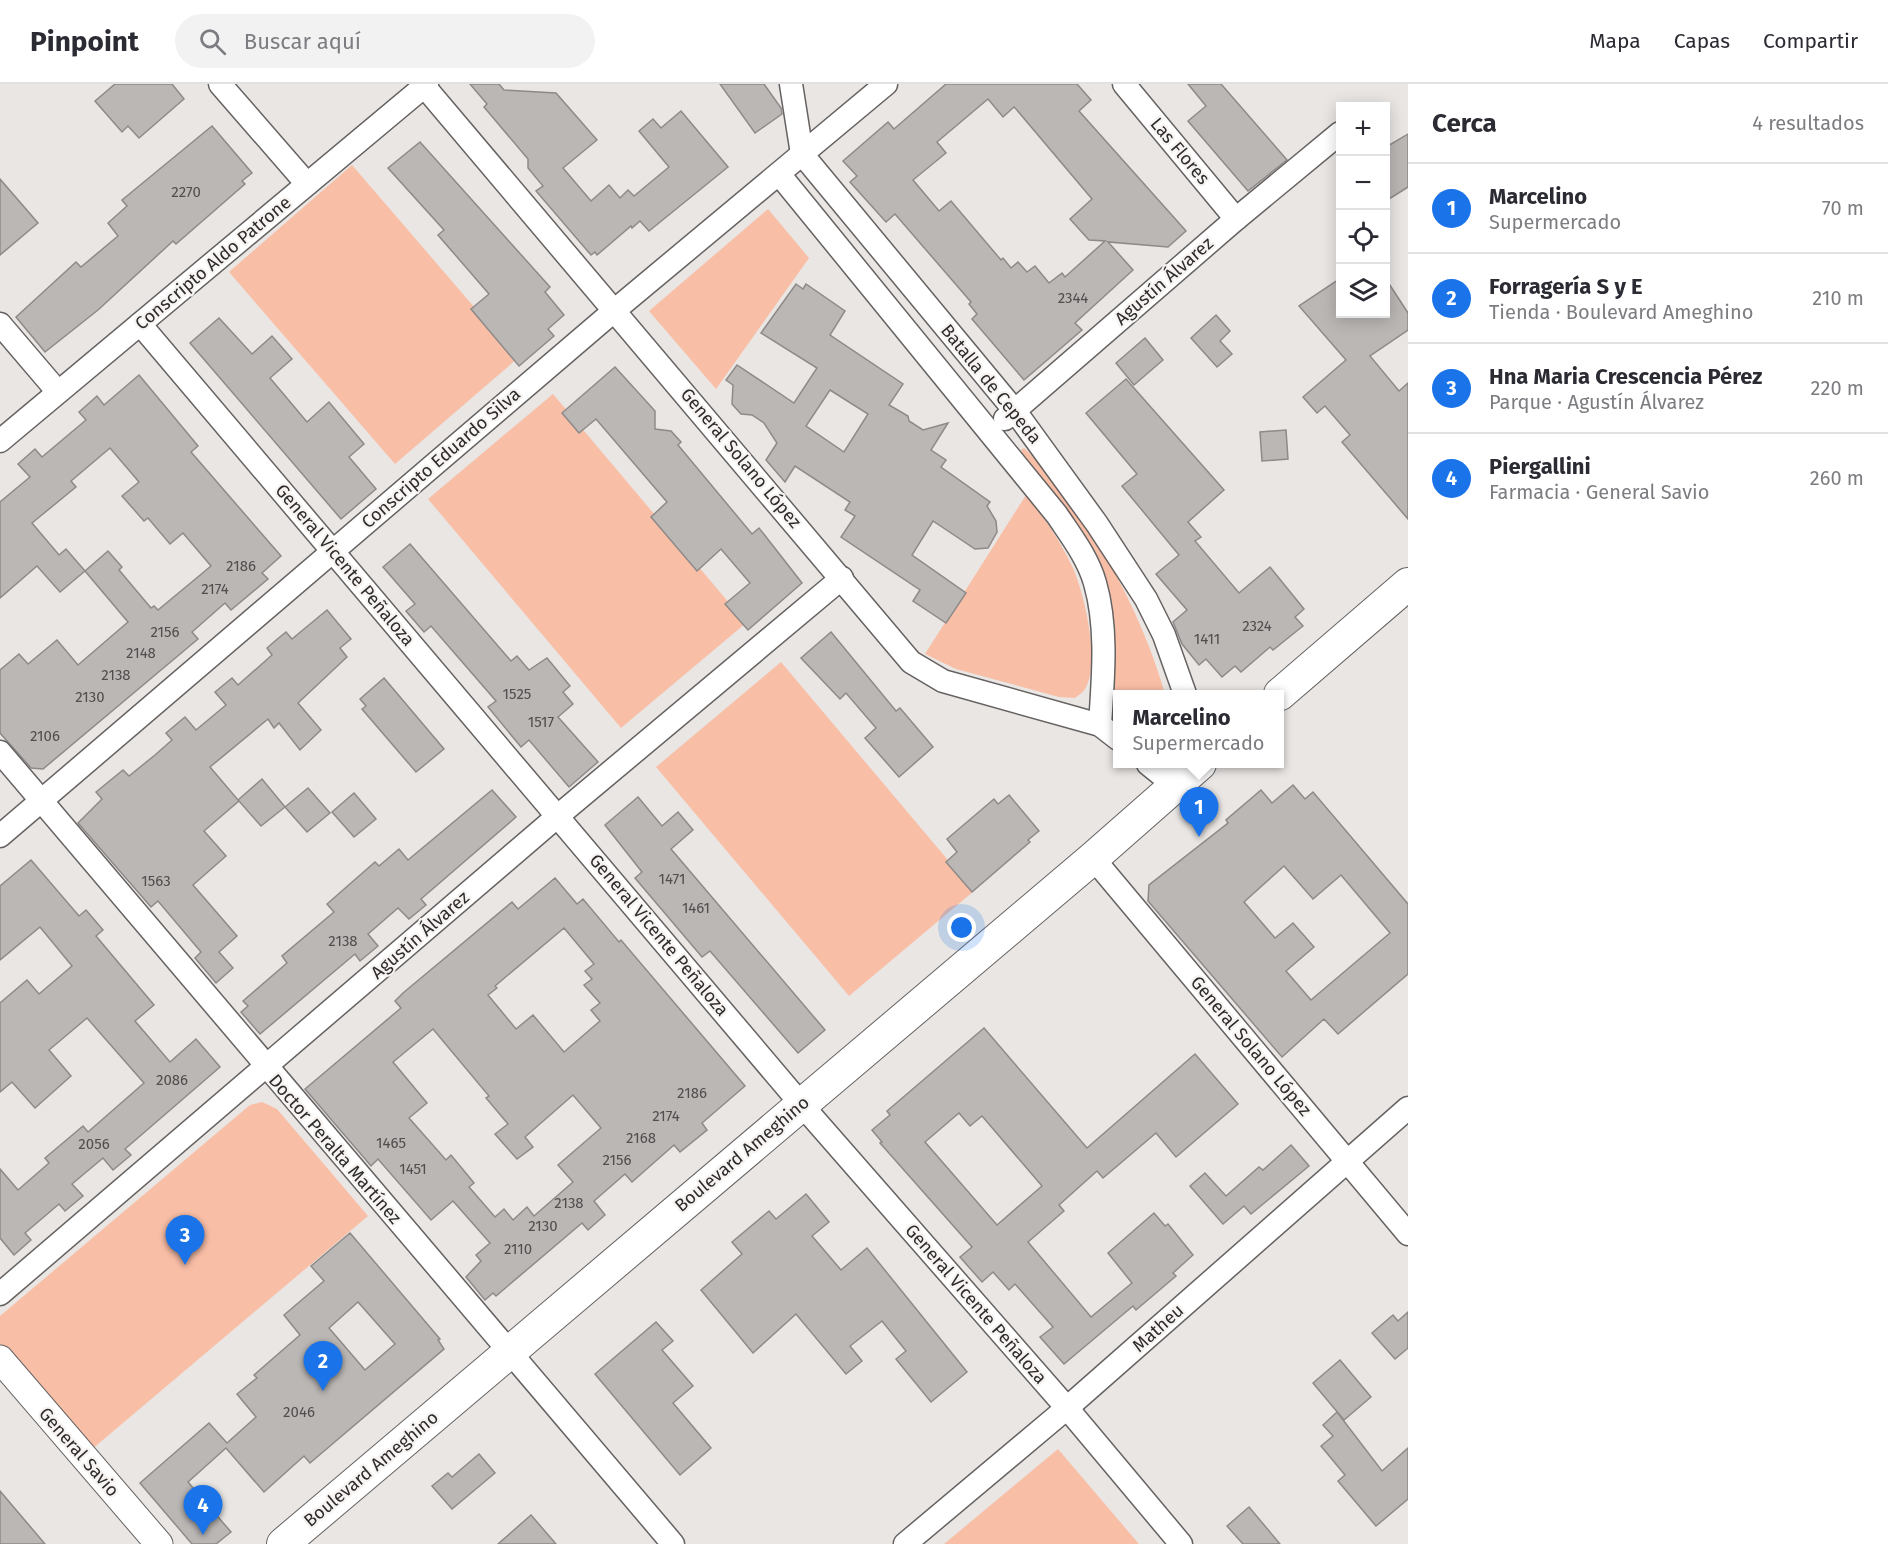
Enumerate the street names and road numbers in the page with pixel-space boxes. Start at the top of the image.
street label: Las Flores [1146,113,1214,189]
street label: Conscripto Aldo Patrone [131,191,295,335]
street label: Agustín Álvarez [1110,232,1218,330]
street label: Batalla de Cepeda [936,320,1046,448]
street label: Conscripto Eduardo Silva [357,383,525,533]
street label: General Solano López [676,384,806,533]
street label: General Vicente Peñaloza [271,479,419,651]
street label: General Vicente Peñaloza [585,849,733,1021]
street label: Agustín Álvarez [366,886,474,984]
street label: General Solano López [1186,972,1316,1121]
street label: Doctor Peralta Martínez [264,1070,406,1229]
street label: Boulevard Ameghino [670,1091,814,1217]
street label: General Vicente Peñaloza [901,1219,1051,1389]
street label: Matheu [1128,1299,1188,1357]
street label: General Savio [34,1403,124,1501]
street label: Boulevard Ameghino [299,1406,443,1532]

